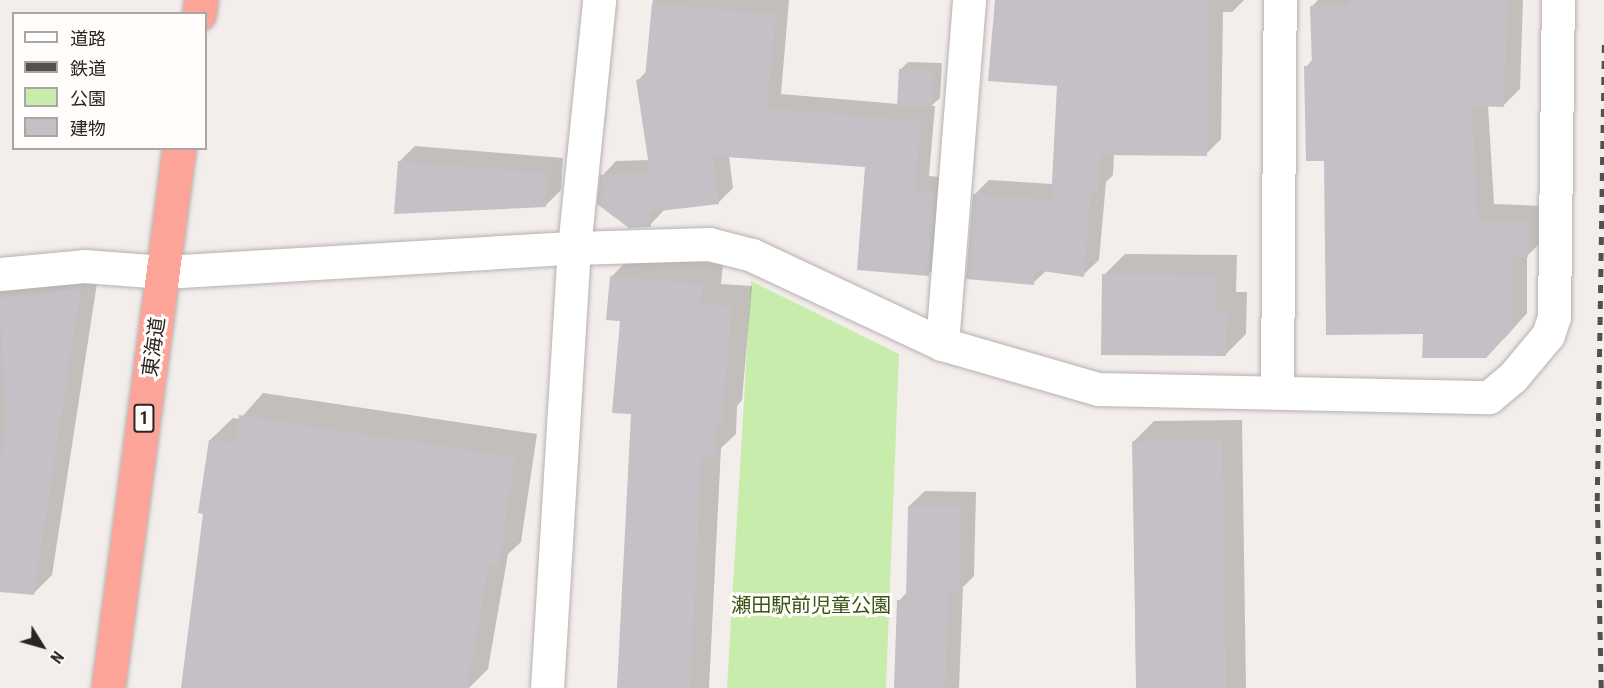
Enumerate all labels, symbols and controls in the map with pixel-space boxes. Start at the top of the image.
legend [12,12,207,150]
text: 道路 [70,28,106,49]
text: 鉄道 [70,58,106,79]
text: 公園 [70,88,106,109]
text: 建物 [70,118,106,139]
street label: 東海道 [138,316,170,378]
road number: 1 [132,403,156,433]
park label: 瀬田駅前児童公園 [731,593,891,617]
north arrow [12,616,72,676]
text: N [46,647,67,667]

